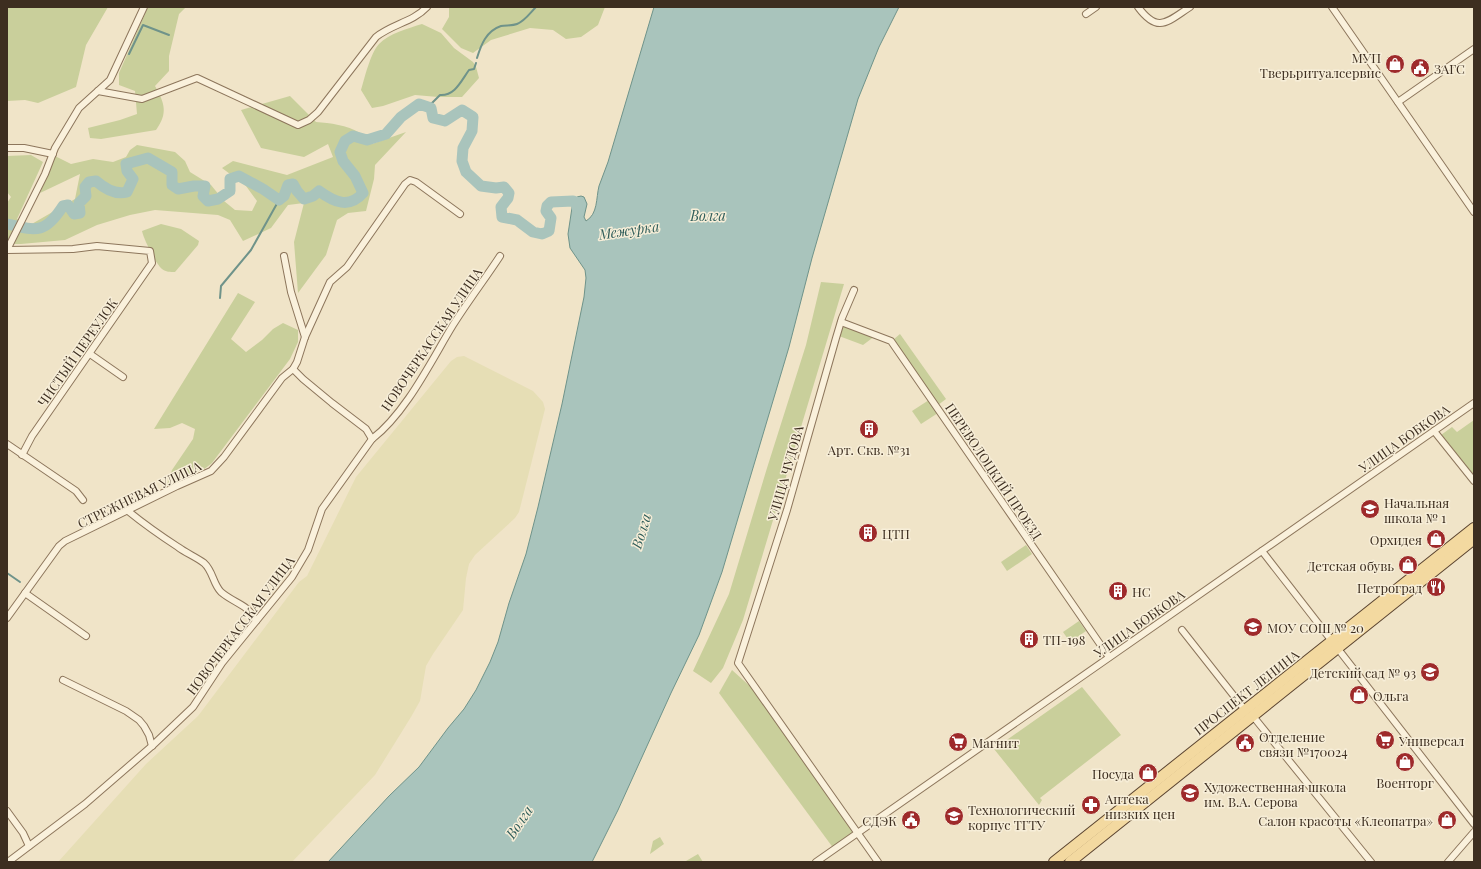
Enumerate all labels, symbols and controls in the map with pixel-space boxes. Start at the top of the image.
place label: МУП Тверьритуалсервис [1260,49,1381,81]
shop icon: МУП Тверьритуалсервис [1384,53,1406,75]
public building icon: ЗАГС [1409,57,1431,79]
place label: ЗАГС [1434,60,1465,77]
water label: Волга [689,206,726,225]
water label: Межурка [597,216,660,244]
street label: НОВОЧЕРКАССКАЯ УЛИЦА [377,263,486,414]
street label: ЧИСТЫЙ ПЕРЕУЛОК [33,294,121,410]
street label: ПЕРЕВОЛОЦКИЙ ПРОЕЗД [942,399,1046,543]
street label: УЛИЦА БОБКОВА [1354,400,1453,476]
building icon: Арт. Скв. №31 [858,418,880,440]
street label: УЛИЦА ЧУДОВА [763,423,807,524]
place label: Арт. Скв. №31 [827,441,910,458]
street label: СТРЕЖНЕВАЯ УЛИЦА [74,456,204,531]
place label: Начальная школа № 1 [1384,494,1449,526]
school or university icon: Начальная школа № 1 [1359,498,1381,520]
water label: Волга [626,511,655,552]
building icon: ЦТП [857,522,879,544]
place label: ЦТП [882,525,910,542]
shop icon: Орхидея [1425,528,1447,550]
place label: Орхидея [1370,531,1422,548]
street label: НОВОЧЕРКАССКАЯ УЛИЦА [182,552,298,698]
shop icon: Детская обувь [1397,554,1419,576]
place label: Детская обувь [1307,557,1394,574]
restaurant icon: Петроград [1425,576,1447,598]
place label: Петроград [1357,579,1422,596]
building icon: НС [1107,580,1129,602]
place label: НС [1132,583,1151,600]
street label: УЛИЦА БОБКОВА [1089,585,1188,661]
school or university icon: МОУ СОШ № 20 [1242,616,1264,638]
place label: МОУ СОШ № 20 [1267,619,1364,636]
building icon: ТП-198 [1018,628,1040,650]
place label: ТП-198 [1043,631,1086,648]
street label: ПРОСПЕКТ ЛЕНИНА [1190,645,1303,738]
school or university icon: Детский сад № 93 [1419,661,1441,683]
place label: Детский сад № 93 [1310,664,1416,681]
shop icon: Ольга [1348,684,1370,706]
place label: Ольга [1373,687,1409,704]
place label: Отделение связи №170024 [1259,728,1348,760]
supermarket icon: Универсал [1374,729,1396,751]
supermarket icon: Магнит [947,731,969,753]
public building icon: Отделение связи №170024 [1234,732,1256,754]
place label: Универсал [1398,732,1464,749]
place label: Магнит [972,734,1019,751]
shop icon: Военторг [1394,751,1416,773]
shop icon: Посуда [1137,762,1159,784]
place label: Посуда [1092,765,1135,782]
place label: Военторг [1376,774,1434,791]
place label: Художественная школа им. В.А. Серова [1204,778,1347,810]
school or university icon: Художественная школа им. В.А. Серова [1179,782,1201,804]
place label: Аптека низких цен [1104,790,1175,822]
pharmacy icon: Аптека низких цен [1080,794,1102,816]
place label: Технологический корпус ТГТУ [968,801,1075,833]
water label: Волга [501,802,537,843]
school or university icon: Технологический корпус ТГТУ [943,805,965,827]
public building icon: СДЭК [900,809,922,831]
shop icon: Салон красоты «Клеопатра» [1436,809,1458,831]
place label: СДЭК [862,812,897,829]
place label: Салон красоты «Клеопатра» [1258,812,1433,829]

